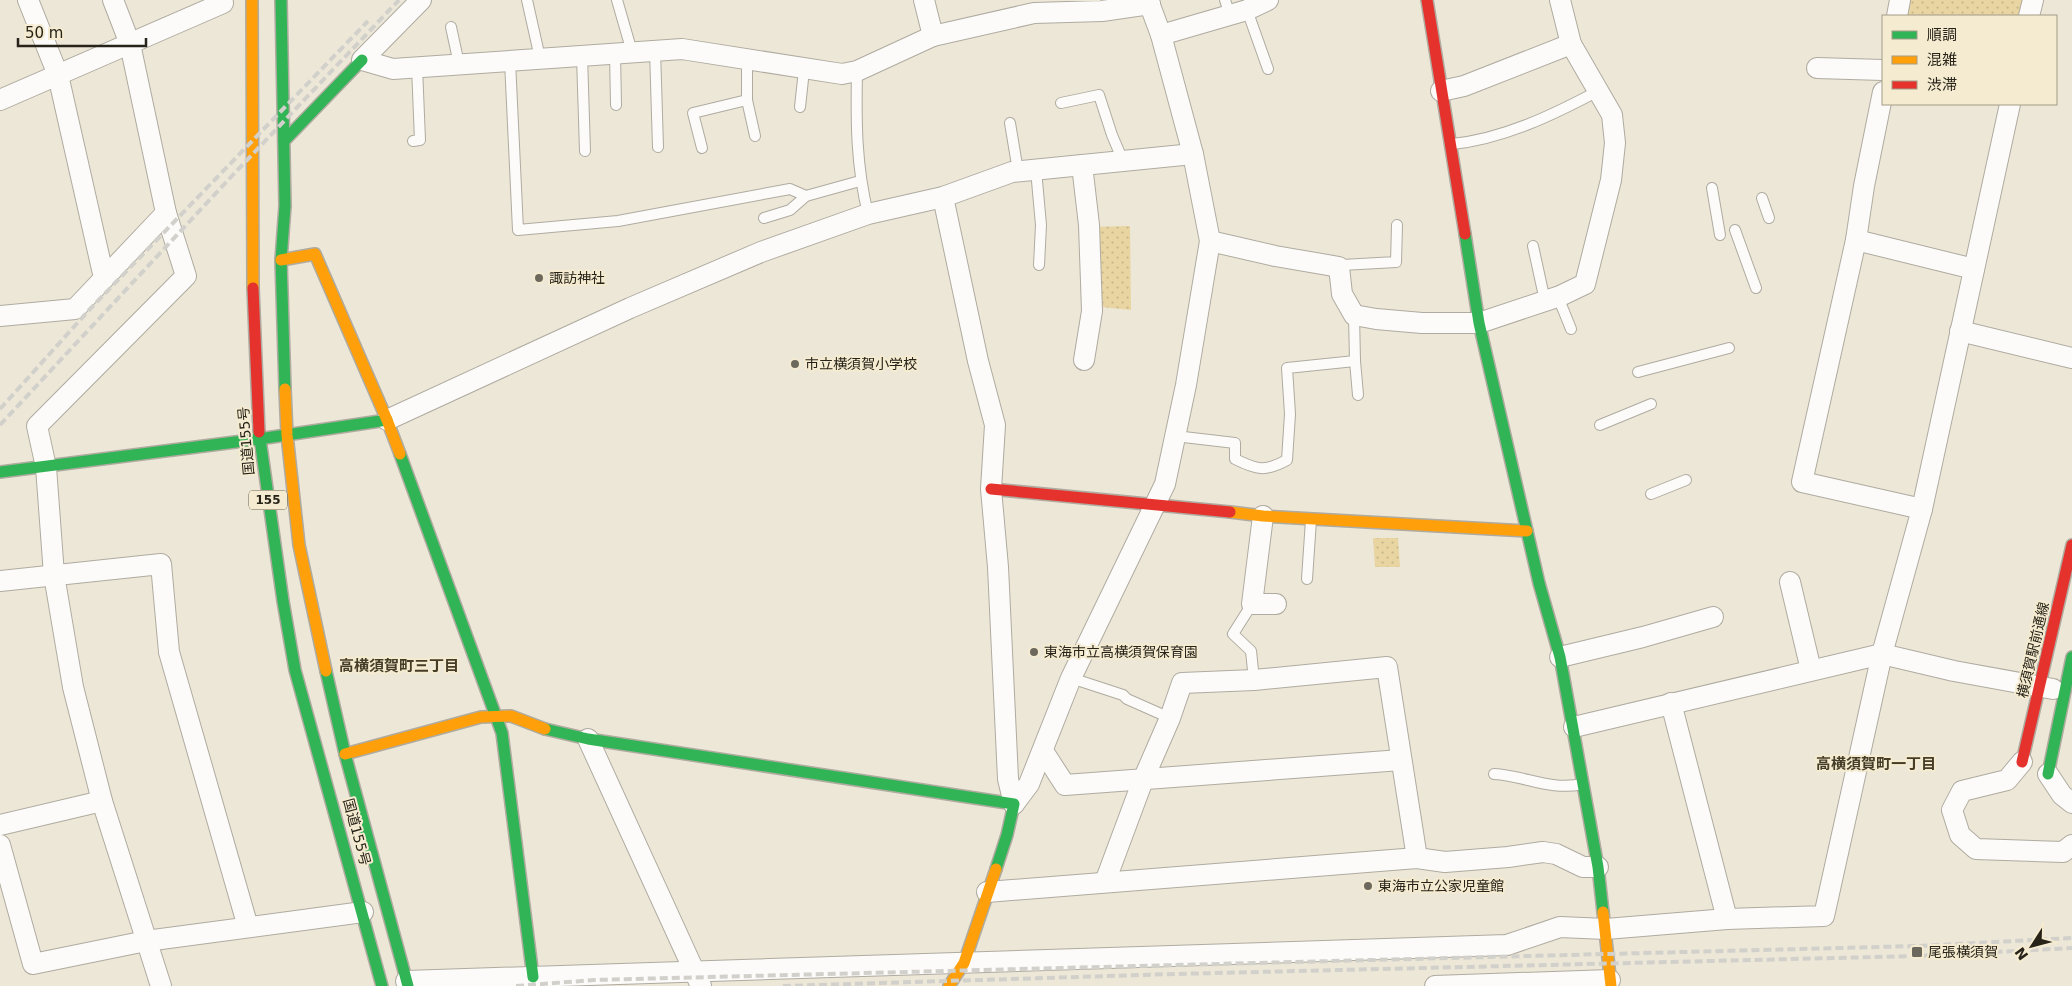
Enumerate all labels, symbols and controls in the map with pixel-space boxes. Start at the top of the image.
scale bar [18,15,145,47]
legend [1882,15,2057,105]
text: 50 m [25,24,63,42]
text: 順調 [1927,26,1957,44]
text: 混雑 [1927,51,1957,69]
text: 渋滞 [1927,76,1957,94]
place label: 諏訪神社 [549,270,605,286]
marker: 諏訪神社 [533,272,545,284]
place label: 市立横須賀小学校 [805,356,917,372]
marker: 市立横須賀小学校 [789,358,801,370]
street label: 国道155号 [235,406,257,476]
road number: 155 [249,490,287,510]
street label: 横須賀駅前通線 [2014,600,2052,700]
place label: 東海市立高横須賀保育園 [1044,644,1198,660]
marker: 東海市立高横須賀保育園 [1028,646,1040,658]
district label: 高横須賀町三丁目 [339,657,459,675]
district label: 高横須賀町一丁目 [1816,755,1936,773]
street label: 国道155号 [340,797,374,867]
place label: 東海市立公家児童館 [1378,878,1504,894]
marker: 東海市立公家児童館 [1362,880,1374,892]
north arrow [2007,921,2057,971]
place label: 尾張横須賀 [1928,944,1998,960]
text: N [2012,944,2031,963]
marker: 尾張横須賀 [1910,945,1924,959]

